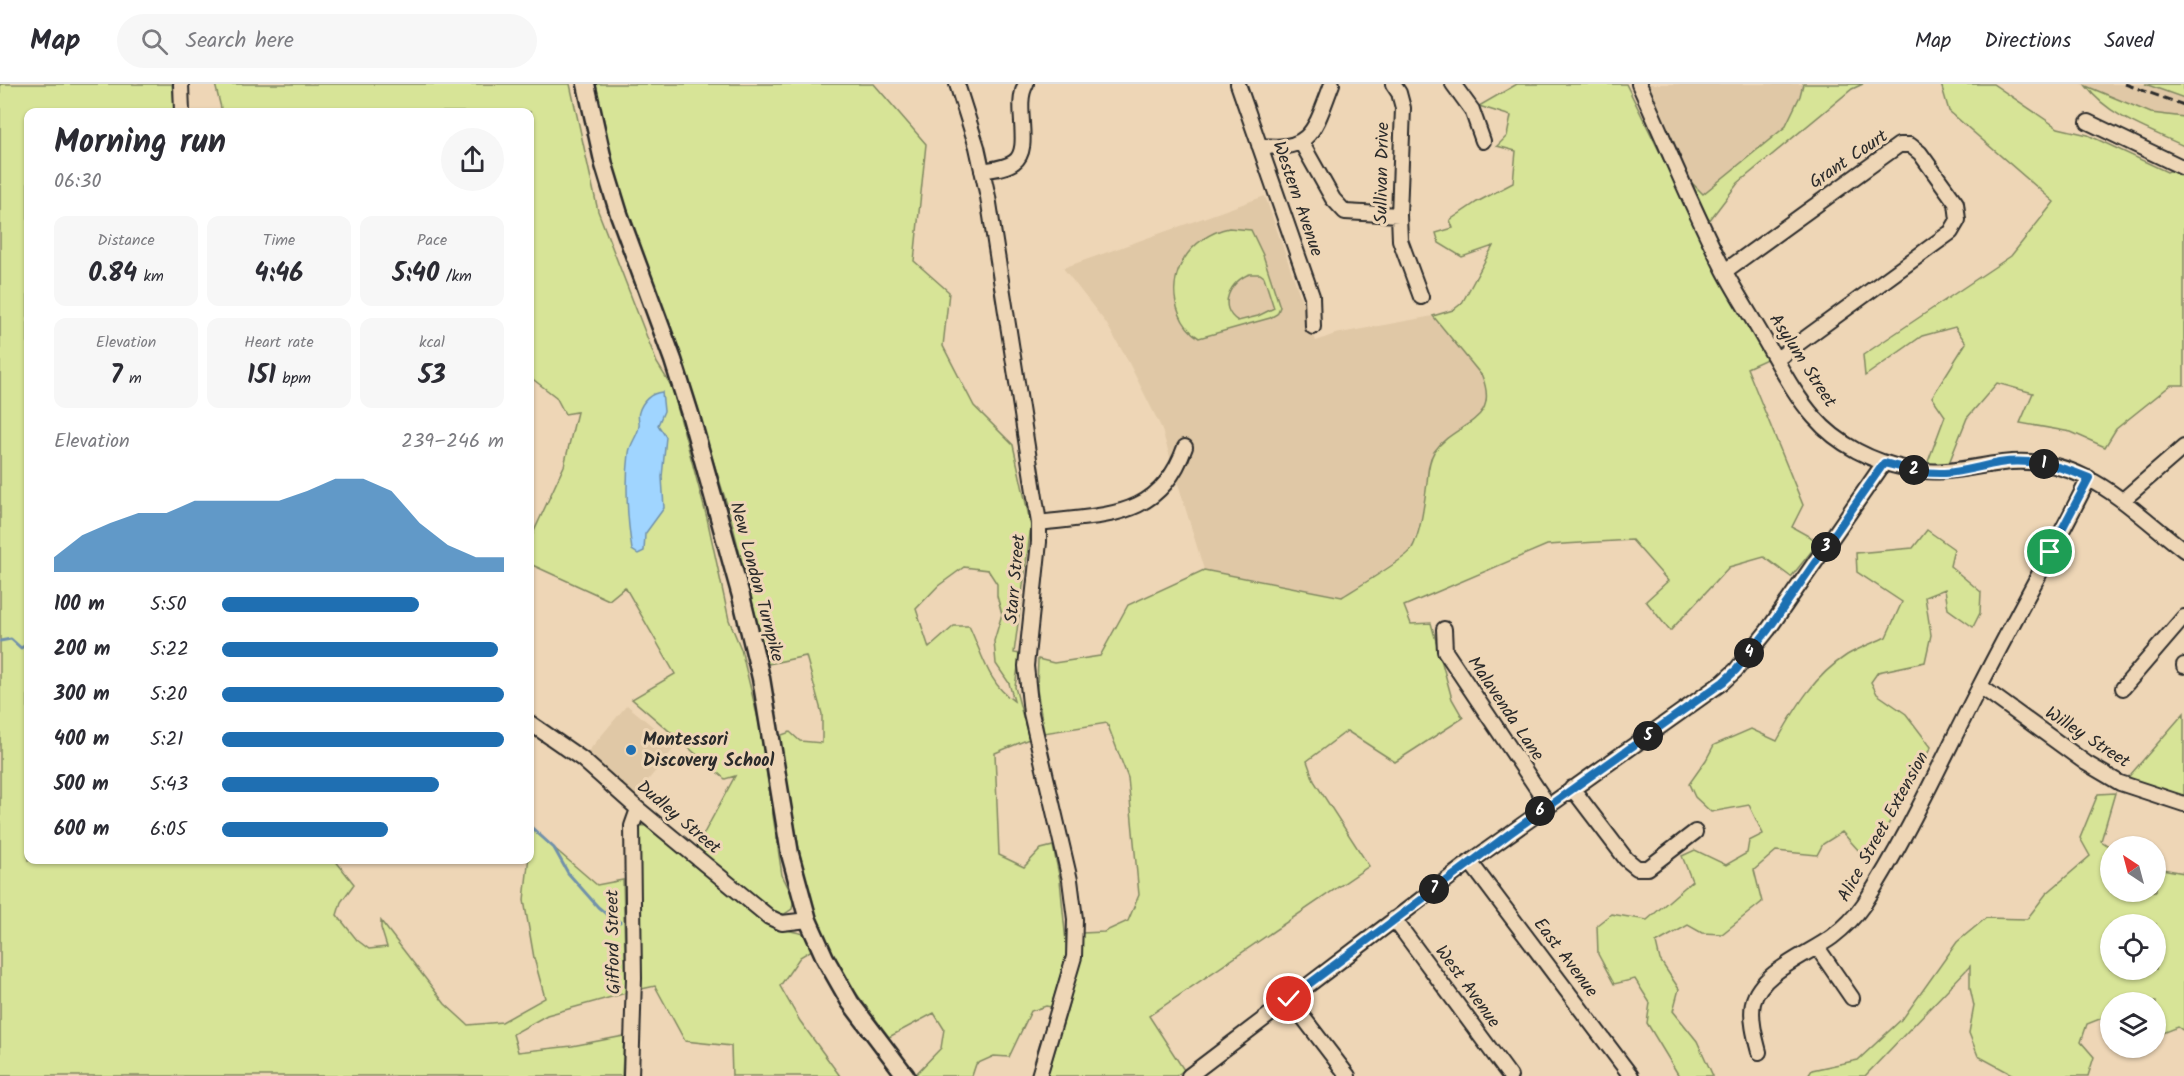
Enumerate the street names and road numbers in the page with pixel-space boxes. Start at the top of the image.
street label: Sullivan Drive [1368,122,1398,224]
street label: Grant Court [1804,122,1895,197]
street label: Western Avenue [1264,137,1330,261]
street label: Asylum Street [1761,308,1844,415]
street label: New London Turnpike [721,499,791,665]
street label: Starr Street [998,532,1034,625]
street label: Malavenda Lane [1459,651,1551,767]
street label: Willey Street [2039,700,2136,777]
street label: Alice Street Extension [1830,746,1938,908]
street label: Dudley Street [629,774,728,863]
street label: Gifford Street [599,888,629,995]
street label: East Avenue [1525,912,1605,1004]
street label: West Avenue [1427,939,1507,1035]

